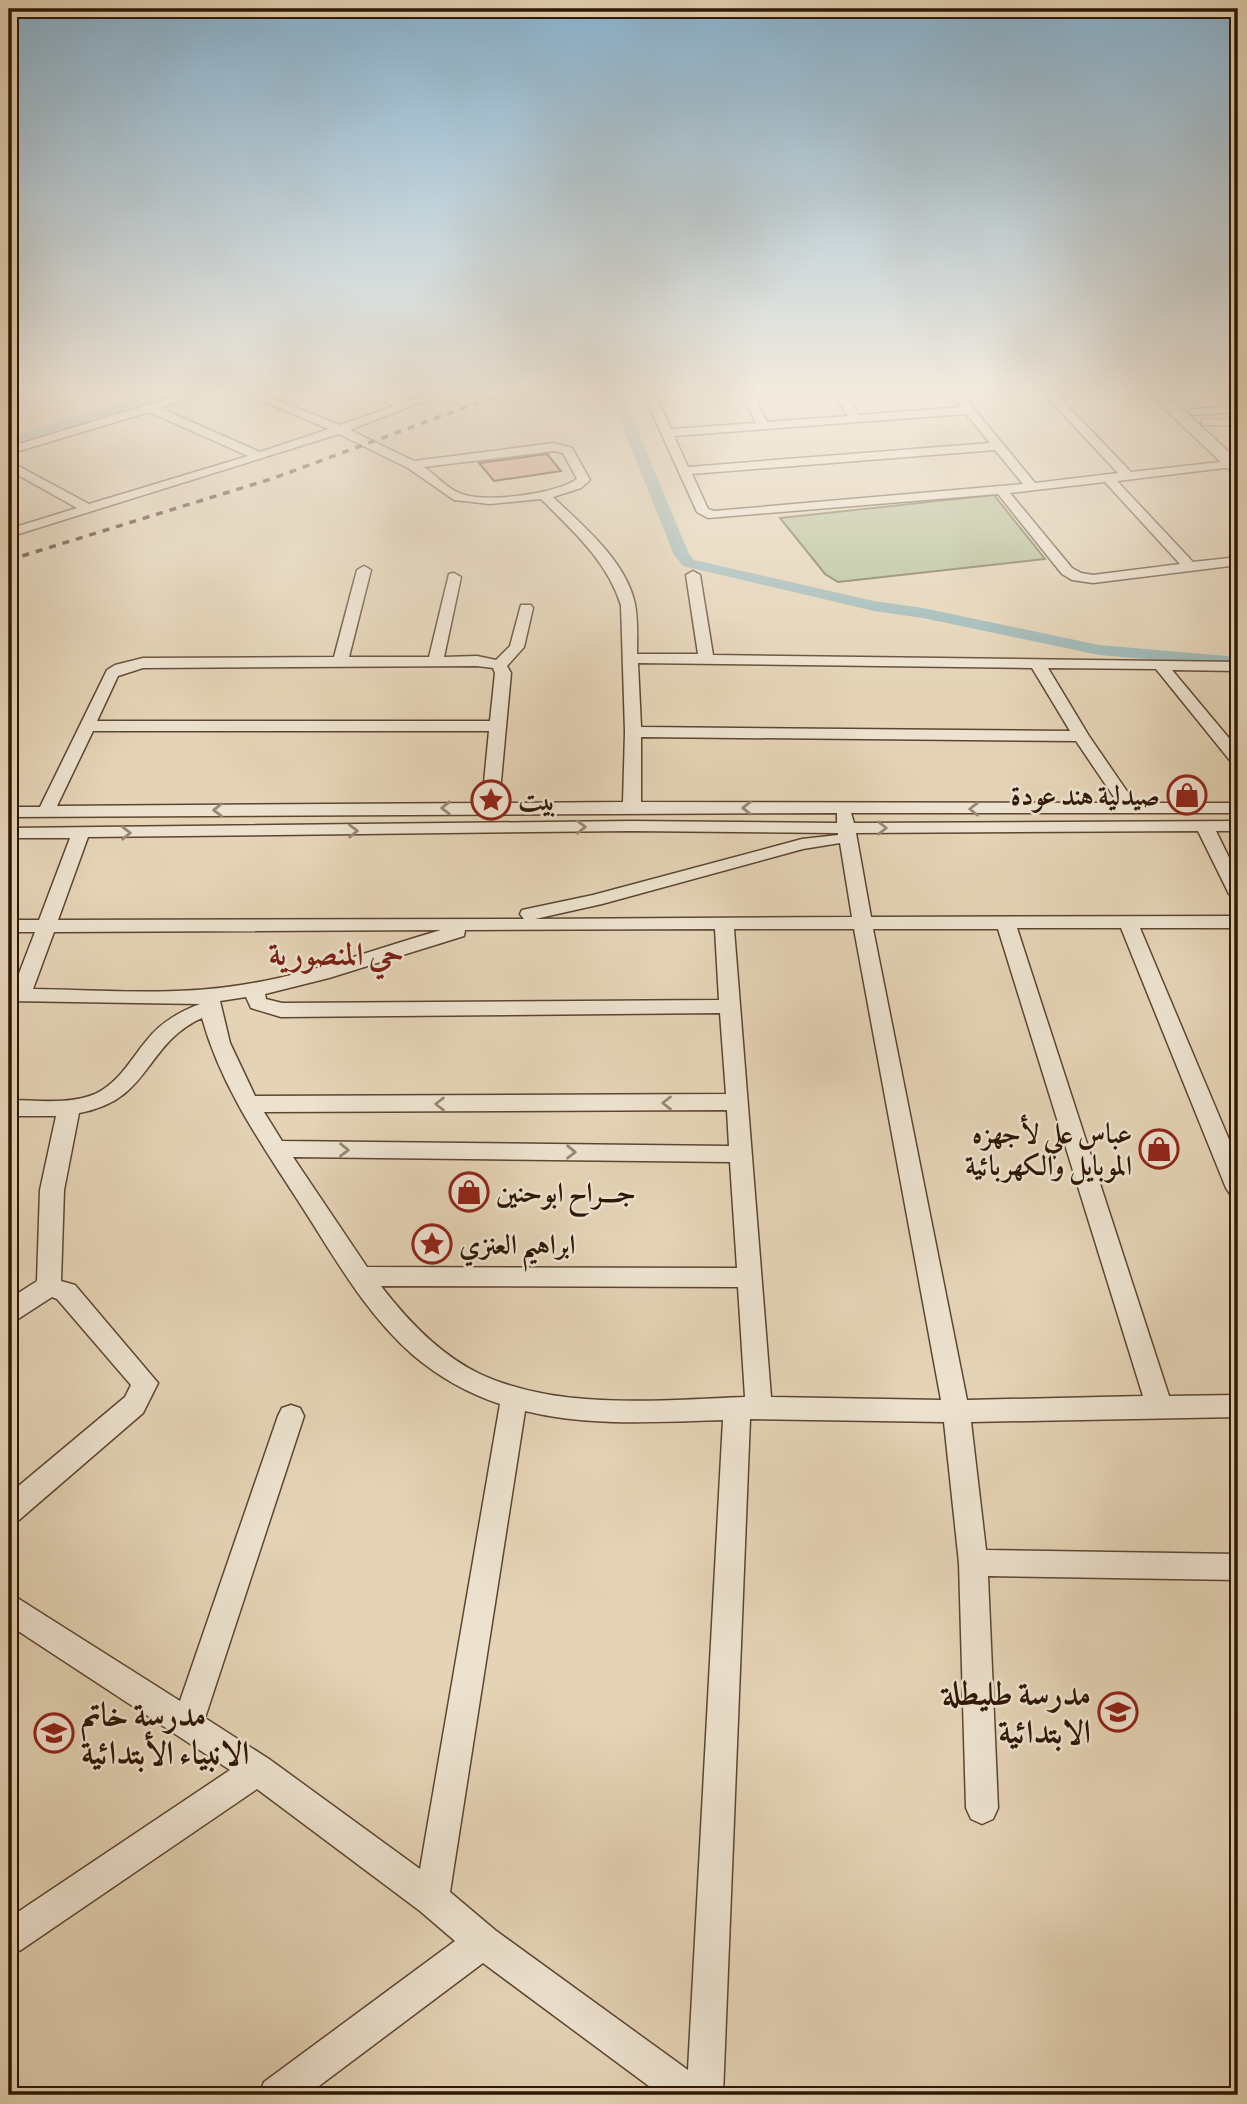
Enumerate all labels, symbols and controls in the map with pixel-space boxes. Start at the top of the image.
shop icon: صيدلية هند عودة [1166,774,1208,816]
place icon: بيت [470,779,512,821]
place label: صيدلية هند عودة [1011,779,1160,814]
place label: بيت [518,784,556,819]
one-way arrow [741,800,751,816]
one-way arrow [440,801,451,816]
one-way arrow [968,801,979,817]
one-way arrow [212,803,223,818]
one-way arrow [576,819,587,835]
one-way arrow [877,820,888,836]
one-way arrow [348,823,359,838]
one-way arrow [121,825,132,841]
district label: حي المنصورية [268,935,404,980]
one-way arrow [661,1095,672,1111]
one-way arrow [434,1096,445,1111]
place label: عباس علي لأجهزه الموبايل والكهربائية [965,1114,1132,1185]
shop icon: عباس علي لأجهزه الموبايل والكهربائية [1138,1128,1180,1170]
one-way arrow [339,1142,349,1158]
one-way arrow [566,1145,577,1160]
shop icon: جـــراح ابوحنين [448,1171,490,1213]
place label: جـــراح ابوحنين [496,1176,636,1218]
place icon: ابراهيم العنزي [411,1223,453,1265]
place label: ابراهيم العنزي [459,1228,575,1272]
place label: مدرسة طليطلة الابتدائية [940,1675,1091,1754]
school or university icon: مدرسة طليطلة الابتدائية [1097,1691,1139,1733]
place label: مدرسة خاتم الانبياء الأبتدائية [81,1696,249,1775]
school or university icon: مدرسة خاتم الانبياء الأبتدائية [33,1712,75,1754]

